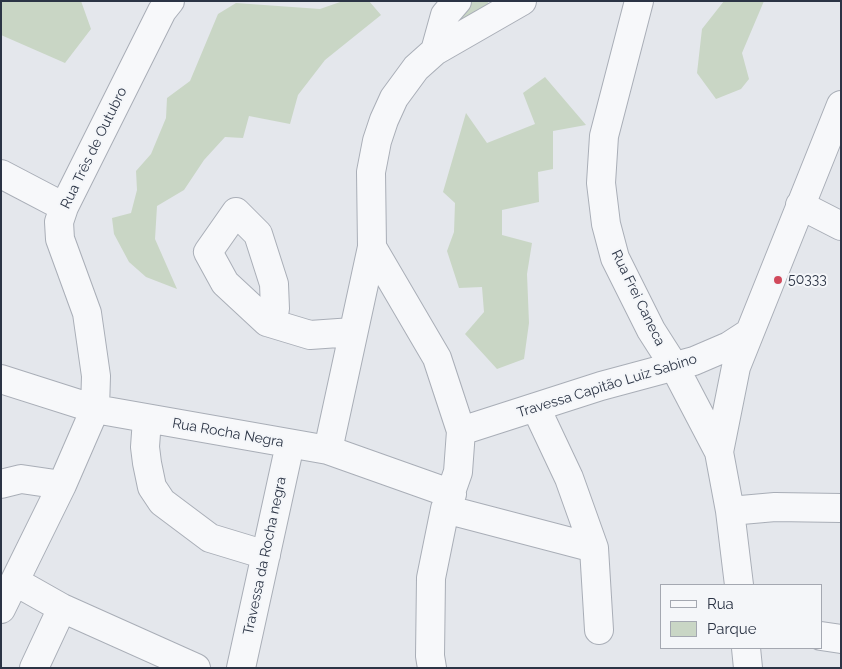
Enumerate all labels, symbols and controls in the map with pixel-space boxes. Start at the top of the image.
street label: Rua Três de Outubro [57,85,131,211]
street label: Rua Frei Caneca [607,247,669,349]
place label: 50333 [788,272,827,288]
marker: 50333 [772,274,784,286]
street label: Travessa Capitão Luiz Sabino [515,351,699,421]
street label: Rua Rocha Negra [171,415,285,451]
street label: Travessa da Rocha negra [240,475,290,637]
legend [660,584,822,649]
text: Rua [707,595,734,613]
text: Parque [707,620,756,638]

